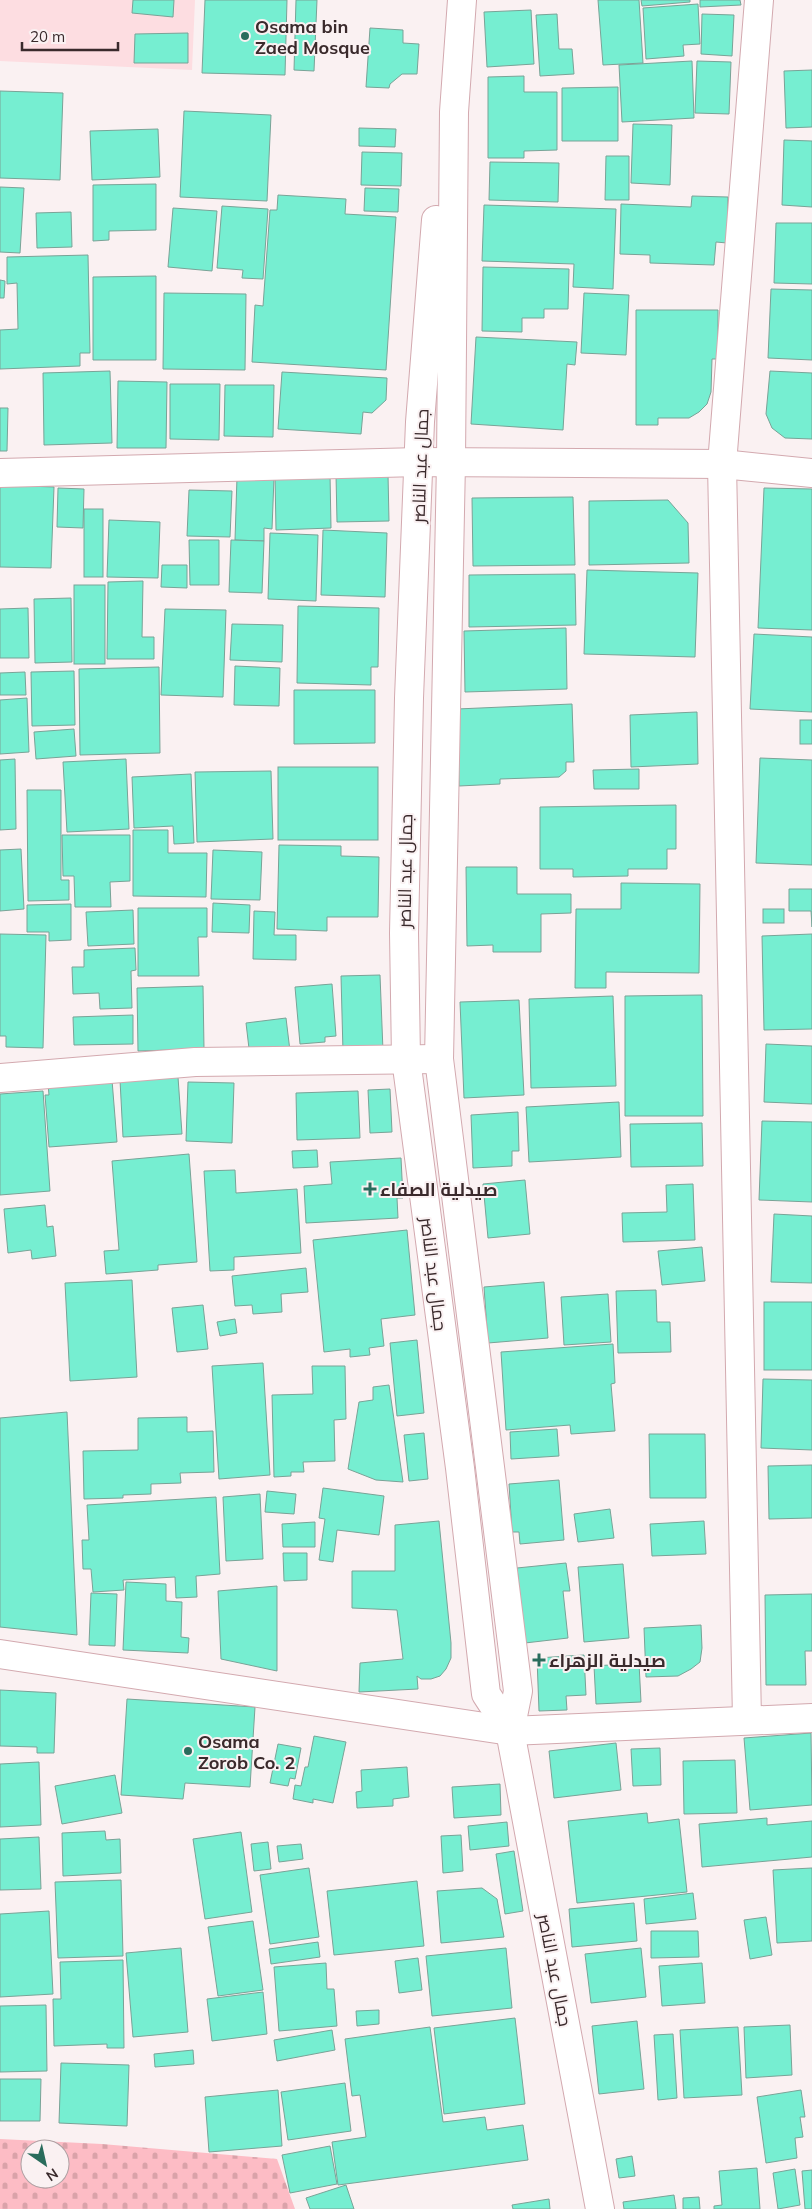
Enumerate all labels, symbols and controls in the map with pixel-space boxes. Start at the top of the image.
place label: Osama bin Zaed Mosque [255,15,370,59]
scale bar [22,20,119,52]
text: 20 m [30,27,65,46]
marker: Osama bin Zaed Mosque [239,30,251,42]
street label: جمال عبد الناصر [406,408,433,525]
street label: جمال عبد الناصر [392,814,417,929]
place label: صيدلية الصفاء [380,1178,498,1201]
marker: صيدلية الصفاء [364,1183,376,1195]
street label: جمال عبد الناصر [415,1215,452,1332]
place label: صيدلية الزهراء [549,1649,666,1672]
marker: صيدلية الزهراء [533,1654,545,1666]
place label: Osama Zorob Co. 2 [198,1730,295,1774]
marker: Osama Zorob Co. 2 [182,1745,194,1757]
street label: جمال عبد الناصر [533,1911,577,2028]
north arrow [20,2139,70,2189]
text: N [43,2164,62,2185]

